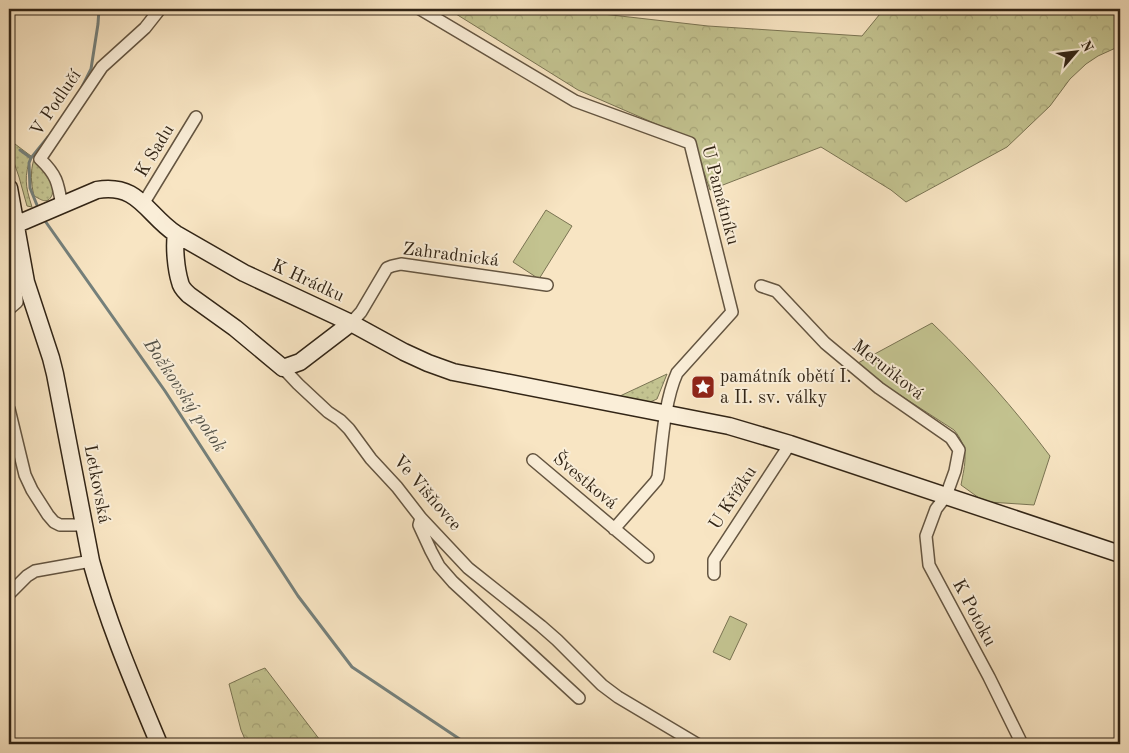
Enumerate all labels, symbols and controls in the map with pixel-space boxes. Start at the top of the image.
north arrow [1052,28,1102,78]
text: N [1078,38,1095,55]
street label: V Podlučí [27,66,85,139]
street label: K Sadu [132,121,178,180]
street label: U Památníku [698,143,742,247]
street label: Zahradnická [402,240,500,270]
street label: K Hrádku [269,256,347,306]
water label: Božkovský potok [139,335,229,456]
street label: Meruňková [849,337,927,403]
place label: památník obětí I. a II. sv. války [720,368,851,407]
place icon: památník obětí I. a II. sv. války [690,374,716,400]
street label: Letkovská [81,443,113,525]
street label: Švestková [549,445,624,513]
street label: Ve Višňovce [389,452,465,534]
street label: U Křížku [706,463,760,533]
street label: K Potoku [949,577,999,650]

